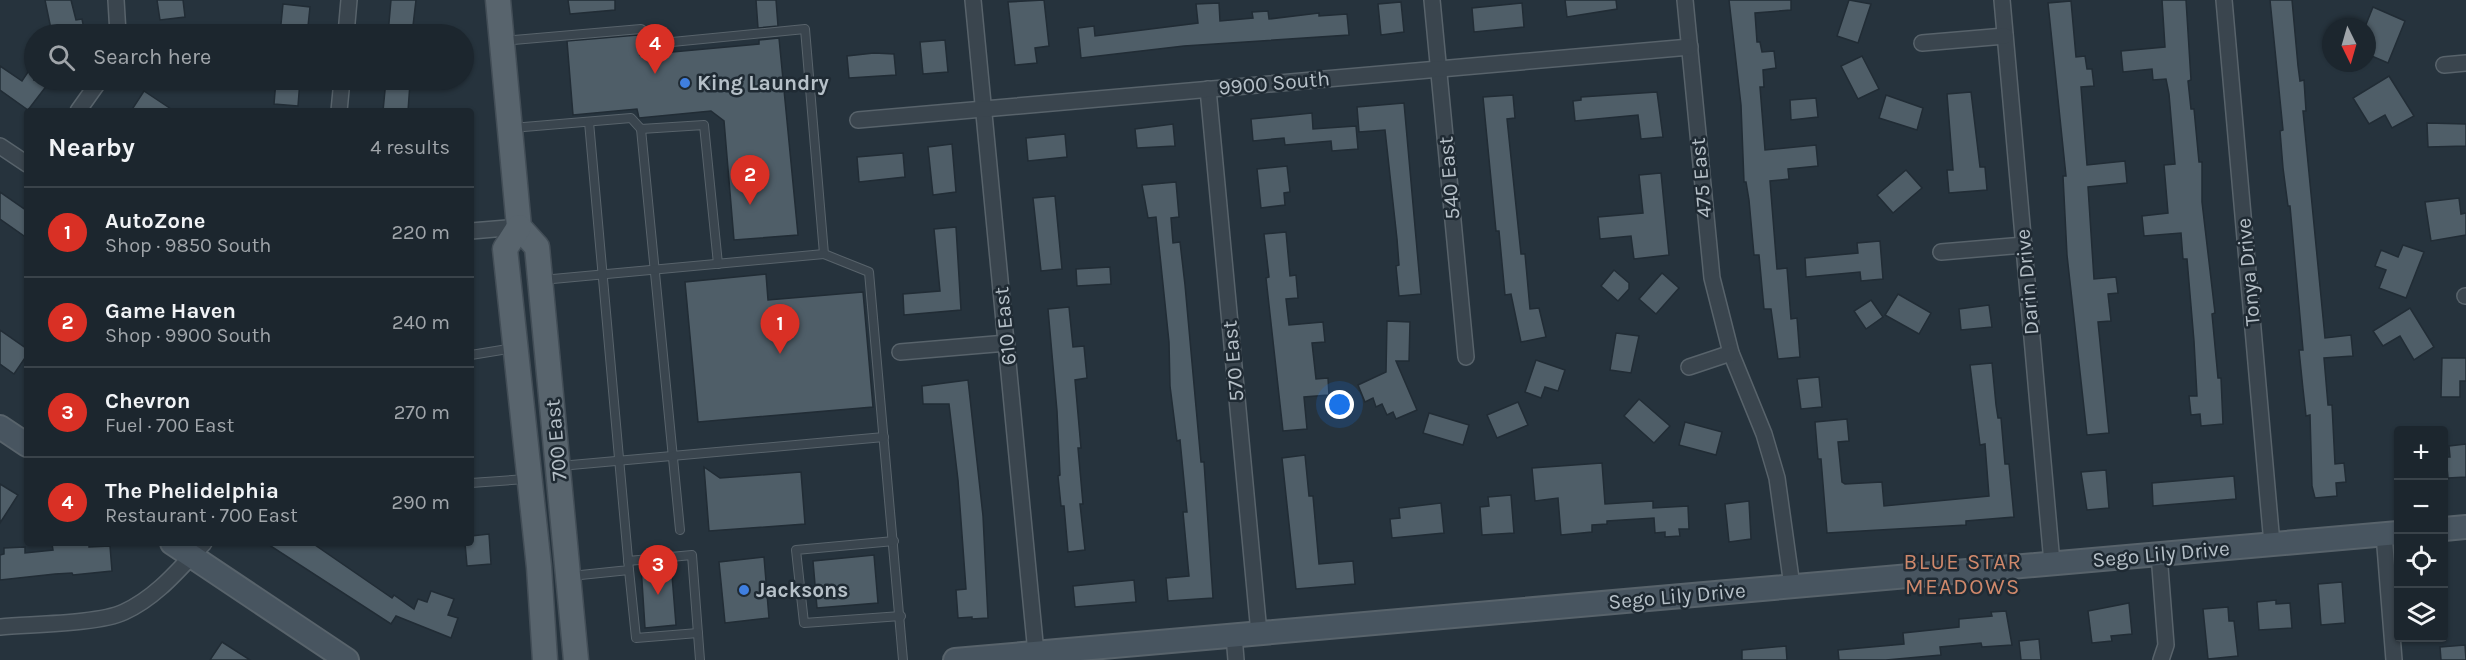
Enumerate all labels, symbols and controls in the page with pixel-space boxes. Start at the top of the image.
north arrow [2322,18,2376,72]
search box [24,24,474,90]
pin: 4 [636,25,674,74]
icon: search [45,41,78,74]
text: Search here [93,44,211,70]
street label: 9900 South [1217,66,1331,100]
place label: King Laundry [697,71,829,95]
marker: King Laundry [678,76,692,90]
text: Nearby [48,132,135,163]
street label: 540 East [1433,135,1465,221]
text: 4 results [370,136,450,159]
street label: 475 East [1686,137,1716,219]
pin: 2 [730,156,770,205]
text: AutoZone [105,208,205,234]
street label: Tonya Drive [2231,217,2265,327]
text: 1 [64,221,71,244]
text: 220 m [391,221,450,244]
street label: Darin Drive [2010,228,2044,336]
text: Shop · 9850 South [105,234,271,257]
street label: 610 East [989,286,1021,366]
text: Game Haven [105,298,236,324]
pin: 1 [760,304,800,354]
text: 2 [61,311,74,334]
text: 240 m [392,311,450,334]
street label: 570 East [1217,319,1249,403]
text: Shop · 9900 South [105,324,271,347]
text: Chevron [105,388,191,414]
your location [1325,390,1354,419]
street label: 700 East [540,398,572,482]
text: 3 [61,401,74,424]
text: 270 m [394,401,450,424]
text: Fuel · 700 East [105,414,234,437]
map controls [2394,426,2448,642]
button: + [2394,426,2448,480]
text: The Phelidelphia [105,478,279,504]
button: − [2394,480,2448,534]
text: 4 [62,491,73,514]
text: 290 m [391,491,450,514]
text: Restaurant · 700 East [105,504,298,527]
button: locate [2394,534,2448,588]
street label: Sego Lily Drive [2091,536,2231,572]
pin: 3 [638,546,678,595]
district label: BLUE STAR MEADOWS [1904,549,2022,600]
place label: Jacksons [756,578,848,602]
street label: Sego Lily Drive [1607,578,1747,614]
marker: Jacksons [737,583,751,597]
button: layers [2394,588,2448,642]

